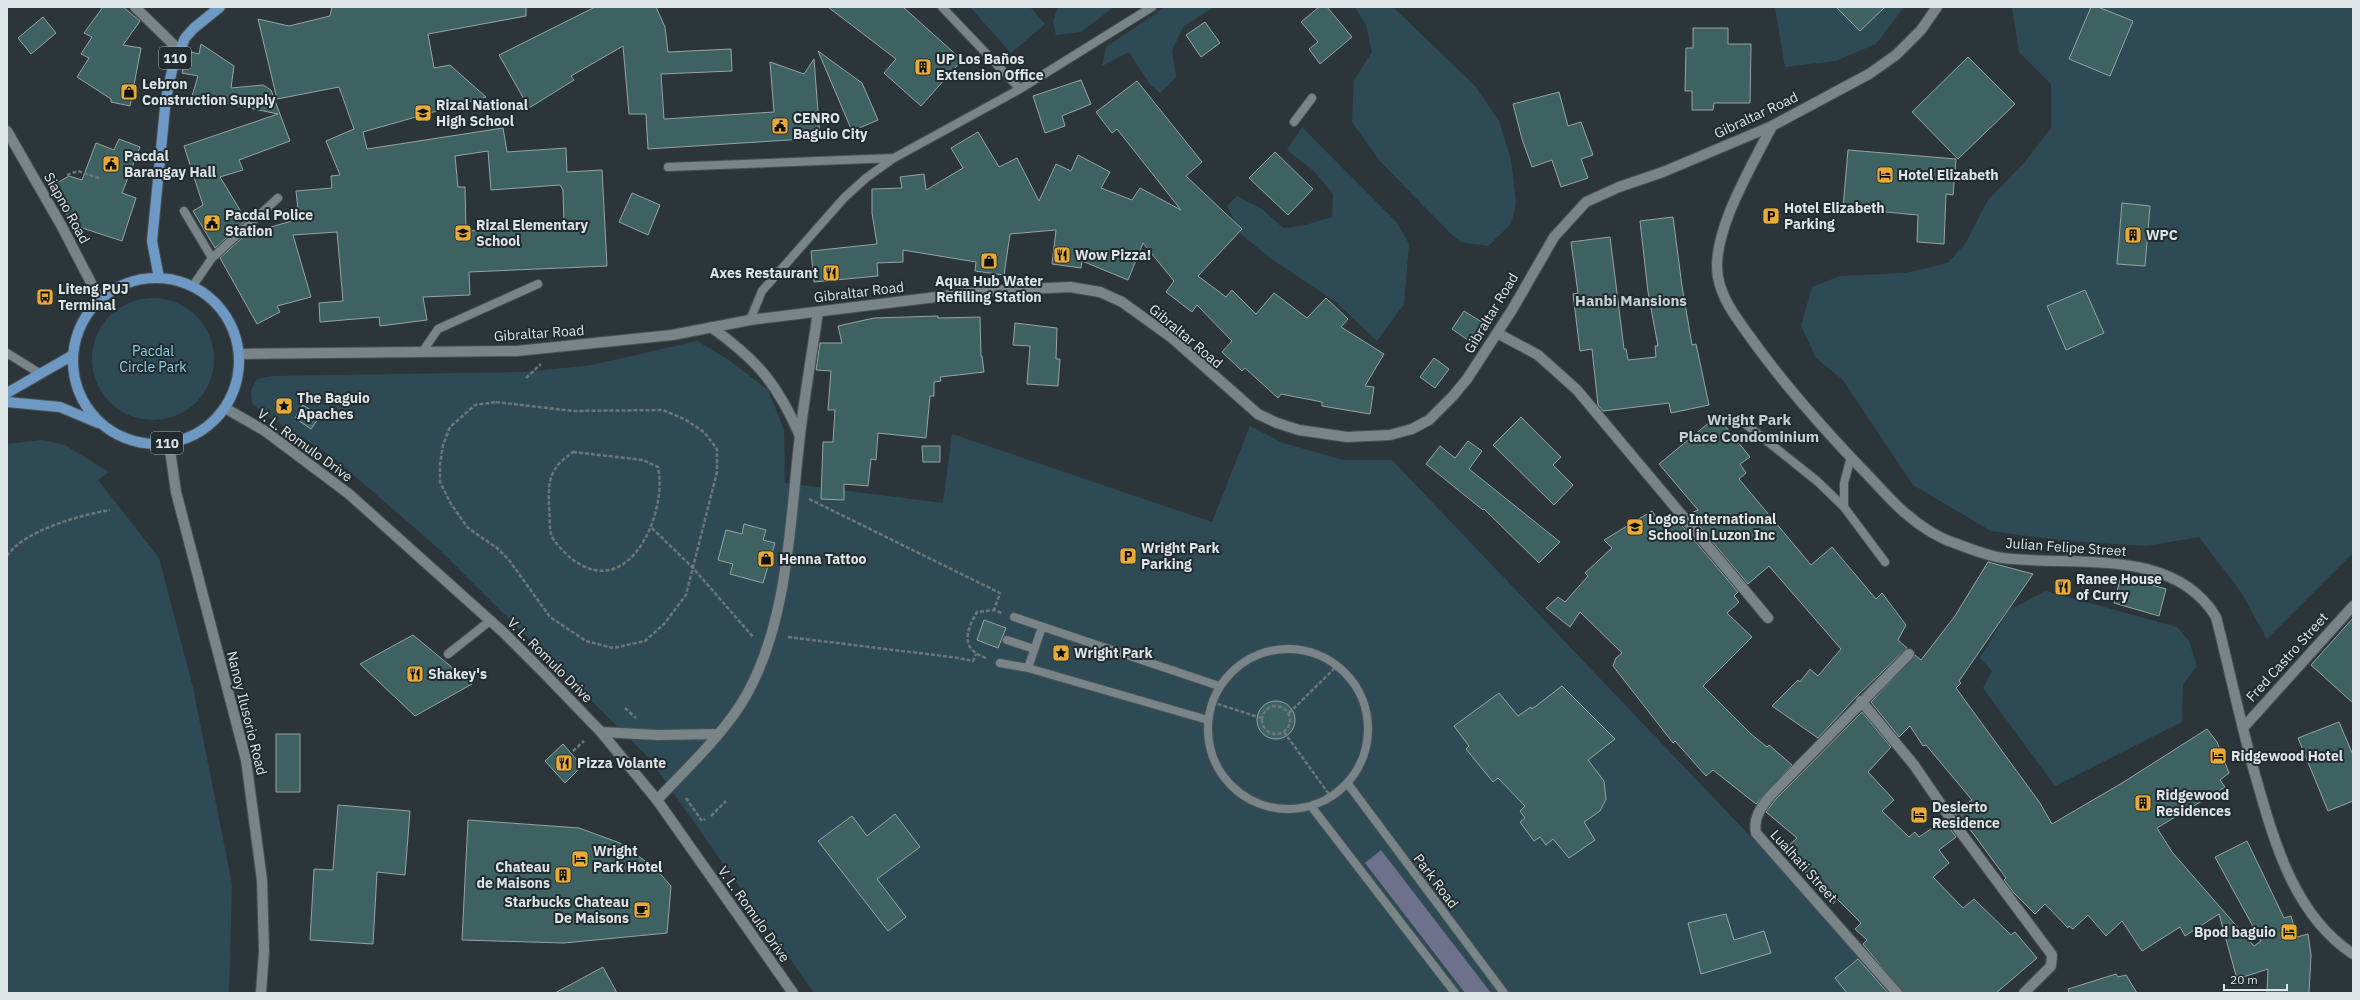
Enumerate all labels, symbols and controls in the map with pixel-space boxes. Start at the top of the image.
road number: 110 [159,47,191,69]
place label: UP Los Baños Extension Office [936,50,1044,84]
building icon: UP Los Baños Extension Office [913,57,933,77]
place label: Lebron Construction Supply [142,75,276,109]
shop icon: Lebron Construction Supply [119,82,139,102]
street label: Gibraltar Road [1711,88,1801,142]
place label: Rizal National High School [436,96,528,130]
school or university icon: Rizal National High School [413,103,433,123]
place label: CENRO Baguio City [793,109,868,143]
public building icon: CENRO Baguio City [770,116,790,136]
place label: Pacdal Barangay Hall [124,147,216,181]
public building icon: Pacdal Barangay Hall [101,154,121,174]
hotel icon: Hotel Elizabeth [1875,165,1895,185]
place label: Hotel Elizabeth [1898,166,1999,184]
street label: Siapno Road [40,169,94,247]
place label: Hotel Elizabeth Parking [1784,199,1885,233]
place label: Pacdal Police Station [225,206,313,240]
parking icon: Hotel Elizabeth Parking [1761,206,1781,226]
public building icon: Pacdal Police Station [202,213,222,233]
place label: Rizal Elementary School [476,216,589,250]
school or university icon: Rizal Elementary School [453,223,473,243]
building icon: WPC [2123,225,2143,245]
place label: WPC [2146,226,2178,244]
restaurant icon: Wow Pizza! [1052,245,1072,265]
place label: Wow Pizza! [1075,246,1151,264]
shop icon: Aqua Hub Water Refilling Station [979,251,999,271]
restaurant icon: Axes Restaurant [821,263,841,283]
place label: Axes Restaurant [710,264,818,282]
street label: Gibraltar Road [1460,270,1522,356]
place label: Aqua Hub Water Refilling Station [935,272,1043,306]
street label: Gibraltar Road [813,278,905,306]
place label: Liteng PUJ Terminal [58,280,129,314]
bus stop icon: Liteng PUJ Terminal [35,287,55,307]
district label: Hanbi Mansions [1575,291,1687,310]
street label: Gibraltar Road [1145,300,1227,372]
street label: Gibraltar Road [493,321,585,345]
park label: Pacdal Circle Park [119,342,187,376]
place label: The Baguio Apaches [297,389,370,423]
place icon: The Baguio Apaches [274,396,294,416]
street label: V. L. Romulo Drive [254,404,356,486]
district label: Wright Park Place Condominium [1679,410,1819,446]
road number: 110 [151,432,183,454]
place label: Logos International School in Luzon Inc [1648,510,1776,544]
school or university icon: Logos International School in Luzon Inc [1625,517,1645,537]
street label: Julian Felipe Street [2005,534,2127,560]
place label: Wright Park Parking [1141,539,1220,573]
parking icon: Wright Park Parking [1118,546,1138,566]
shop icon: Henna Tattoo [756,549,776,569]
place label: Henna Tattoo [779,550,867,568]
place label: Ranee House of Curry [2076,570,2162,604]
restaurant icon: Ranee House of Curry [2053,577,2073,597]
street label: Fred Castro Street [2242,609,2332,705]
street label: V. L. Romulo Drive [504,614,597,707]
place icon: Wright Park [1051,643,1071,663]
place label: Wright Park [1074,644,1153,662]
street label: Nanoy Ilusorio Road [223,649,271,777]
restaurant icon: Shakey's [405,664,425,684]
place label: Shakey's [428,665,487,683]
hotel icon: Ridgewood Hotel [2208,746,2228,766]
place label: Ridgewood Hotel [2231,747,2343,765]
restaurant icon: Pizza Volante [554,753,574,773]
place label: Pizza Volante [577,754,666,772]
place label: Ridgewood Residences [2156,786,2231,820]
building icon: Ridgewood Residences [2133,793,2153,813]
place label: Desierto Residence [1932,798,2000,832]
hotel icon: Desierto Residence [1909,805,1929,825]
street label: Lualhati Street [1767,826,1841,906]
place label: Wright Park Hotel [593,842,662,876]
hotel icon: Wright Park Hotel [570,849,590,869]
street label: Park Road [1410,850,1462,912]
place label: Chateau de Maisons [477,858,550,892]
street label: V. L. Romulo Drive [714,862,794,966]
building icon: Chateau de Maisons [553,865,573,885]
place label: Starbucks Chateau De Maisons [504,893,629,927]
cafe icon: Starbucks Chateau De Maisons [632,900,652,920]
hotel icon: Bpod baguio [2279,922,2299,942]
place label: Bpod baguio [2194,923,2276,941]
scale bar [2224,966,2287,992]
text: 20 m [2230,972,2258,987]

